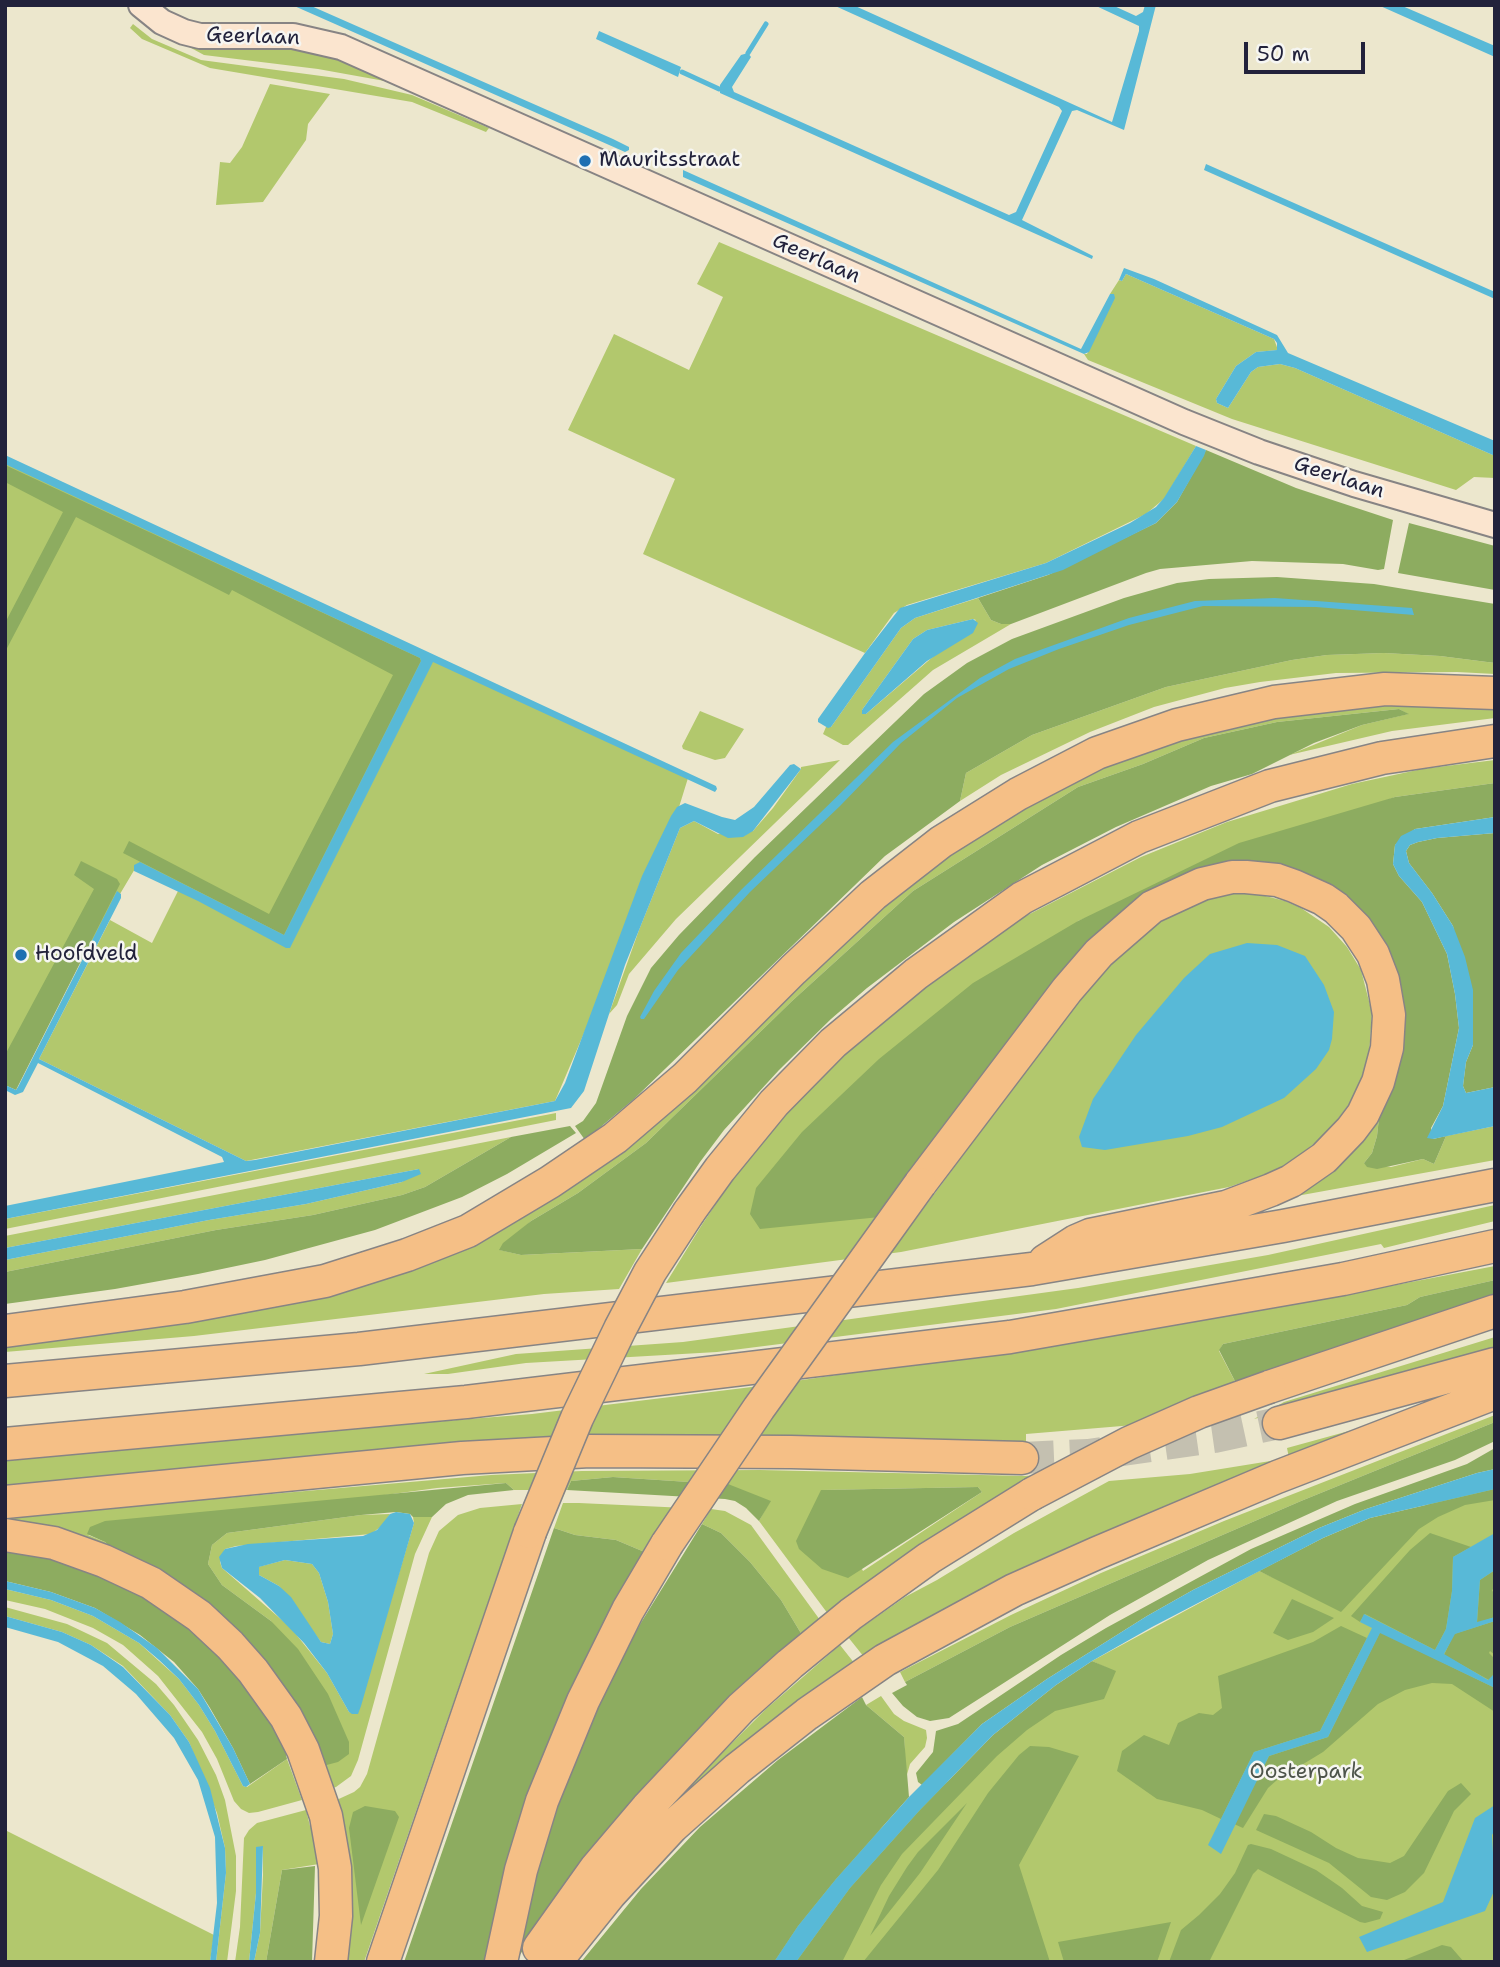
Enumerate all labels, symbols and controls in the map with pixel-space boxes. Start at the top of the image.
street label: Geerlaan [206,23,300,51]
scale bar [1248,28,1369,72]
text: 50 m [1257,40,1310,68]
place label: Mauritsstraat [599,148,740,174]
marker: Mauritsstraat [577,153,593,169]
street label: Geerlaan [768,228,864,290]
street label: Geerlaan [1291,452,1387,504]
place label: Hoofdveld [35,942,138,968]
marker: Hoofdveld [13,947,29,963]
park label: Oosterpark [1250,1760,1362,1786]

